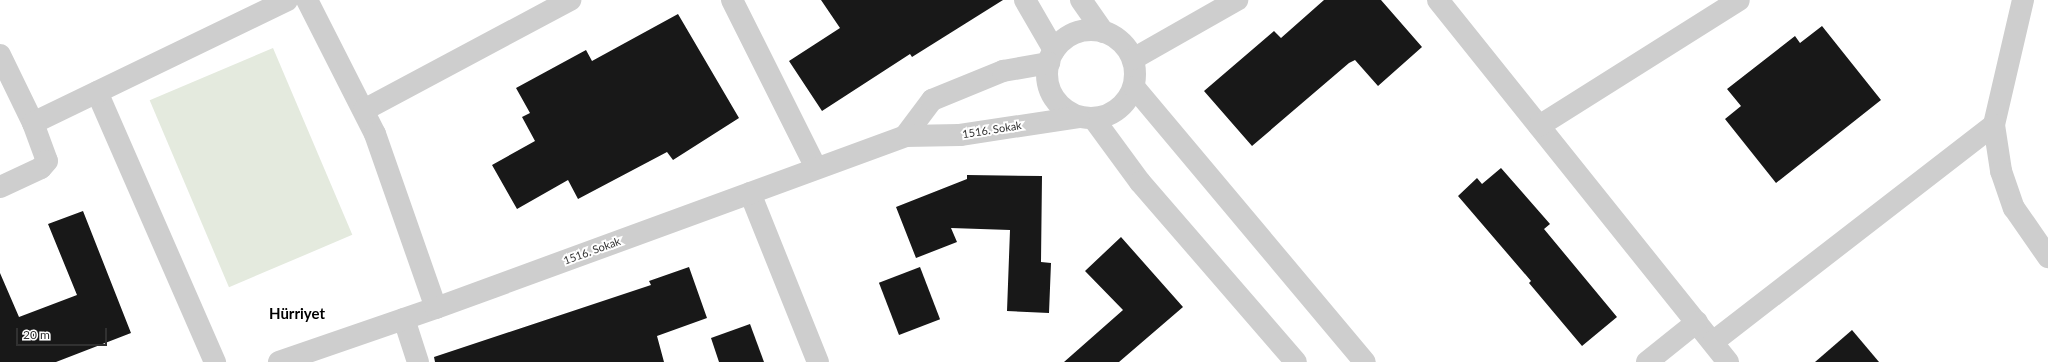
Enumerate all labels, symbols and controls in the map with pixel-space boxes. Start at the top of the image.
street label: 1516. Sokak [961,119,1023,141]
street label: 1516. Sokak [562,235,622,267]
district label: Hürriyet [269,305,325,323]
scale bar [18,320,109,346]
text: 20 m [23,327,50,342]

